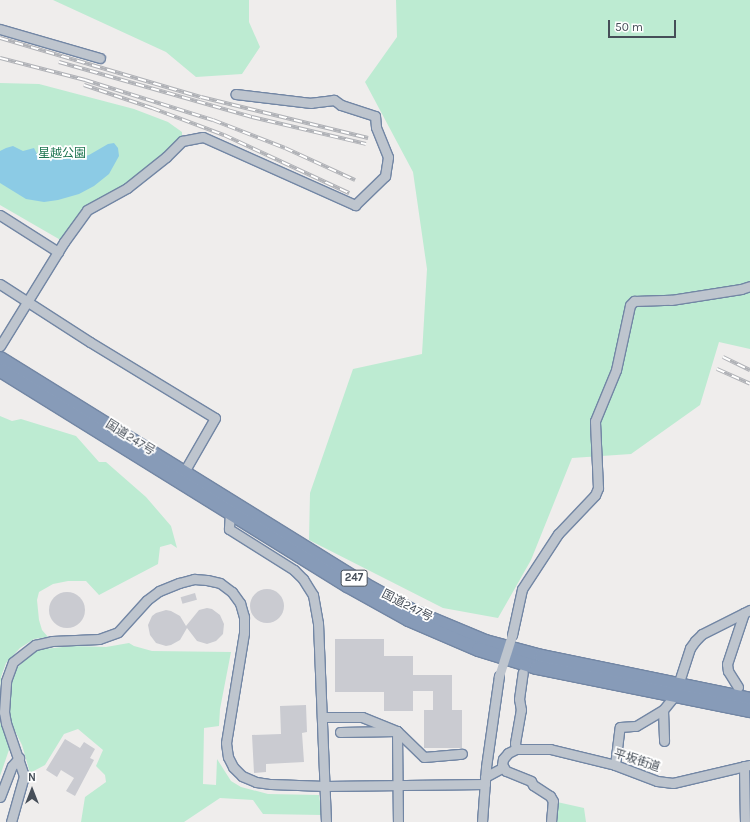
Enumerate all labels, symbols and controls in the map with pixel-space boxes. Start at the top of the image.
scale bar [610,12,678,38]
text: 50 m [615,20,643,34]
park label: 星越公園 [38,147,86,161]
street label: 国道247号 [103,417,157,459]
road number: 247 [340,569,368,587]
street label: 国道247号 [379,587,435,625]
street label: 平坂街道 [612,747,662,775]
north arrow [12,770,52,810]
text: N [28,771,36,784]

